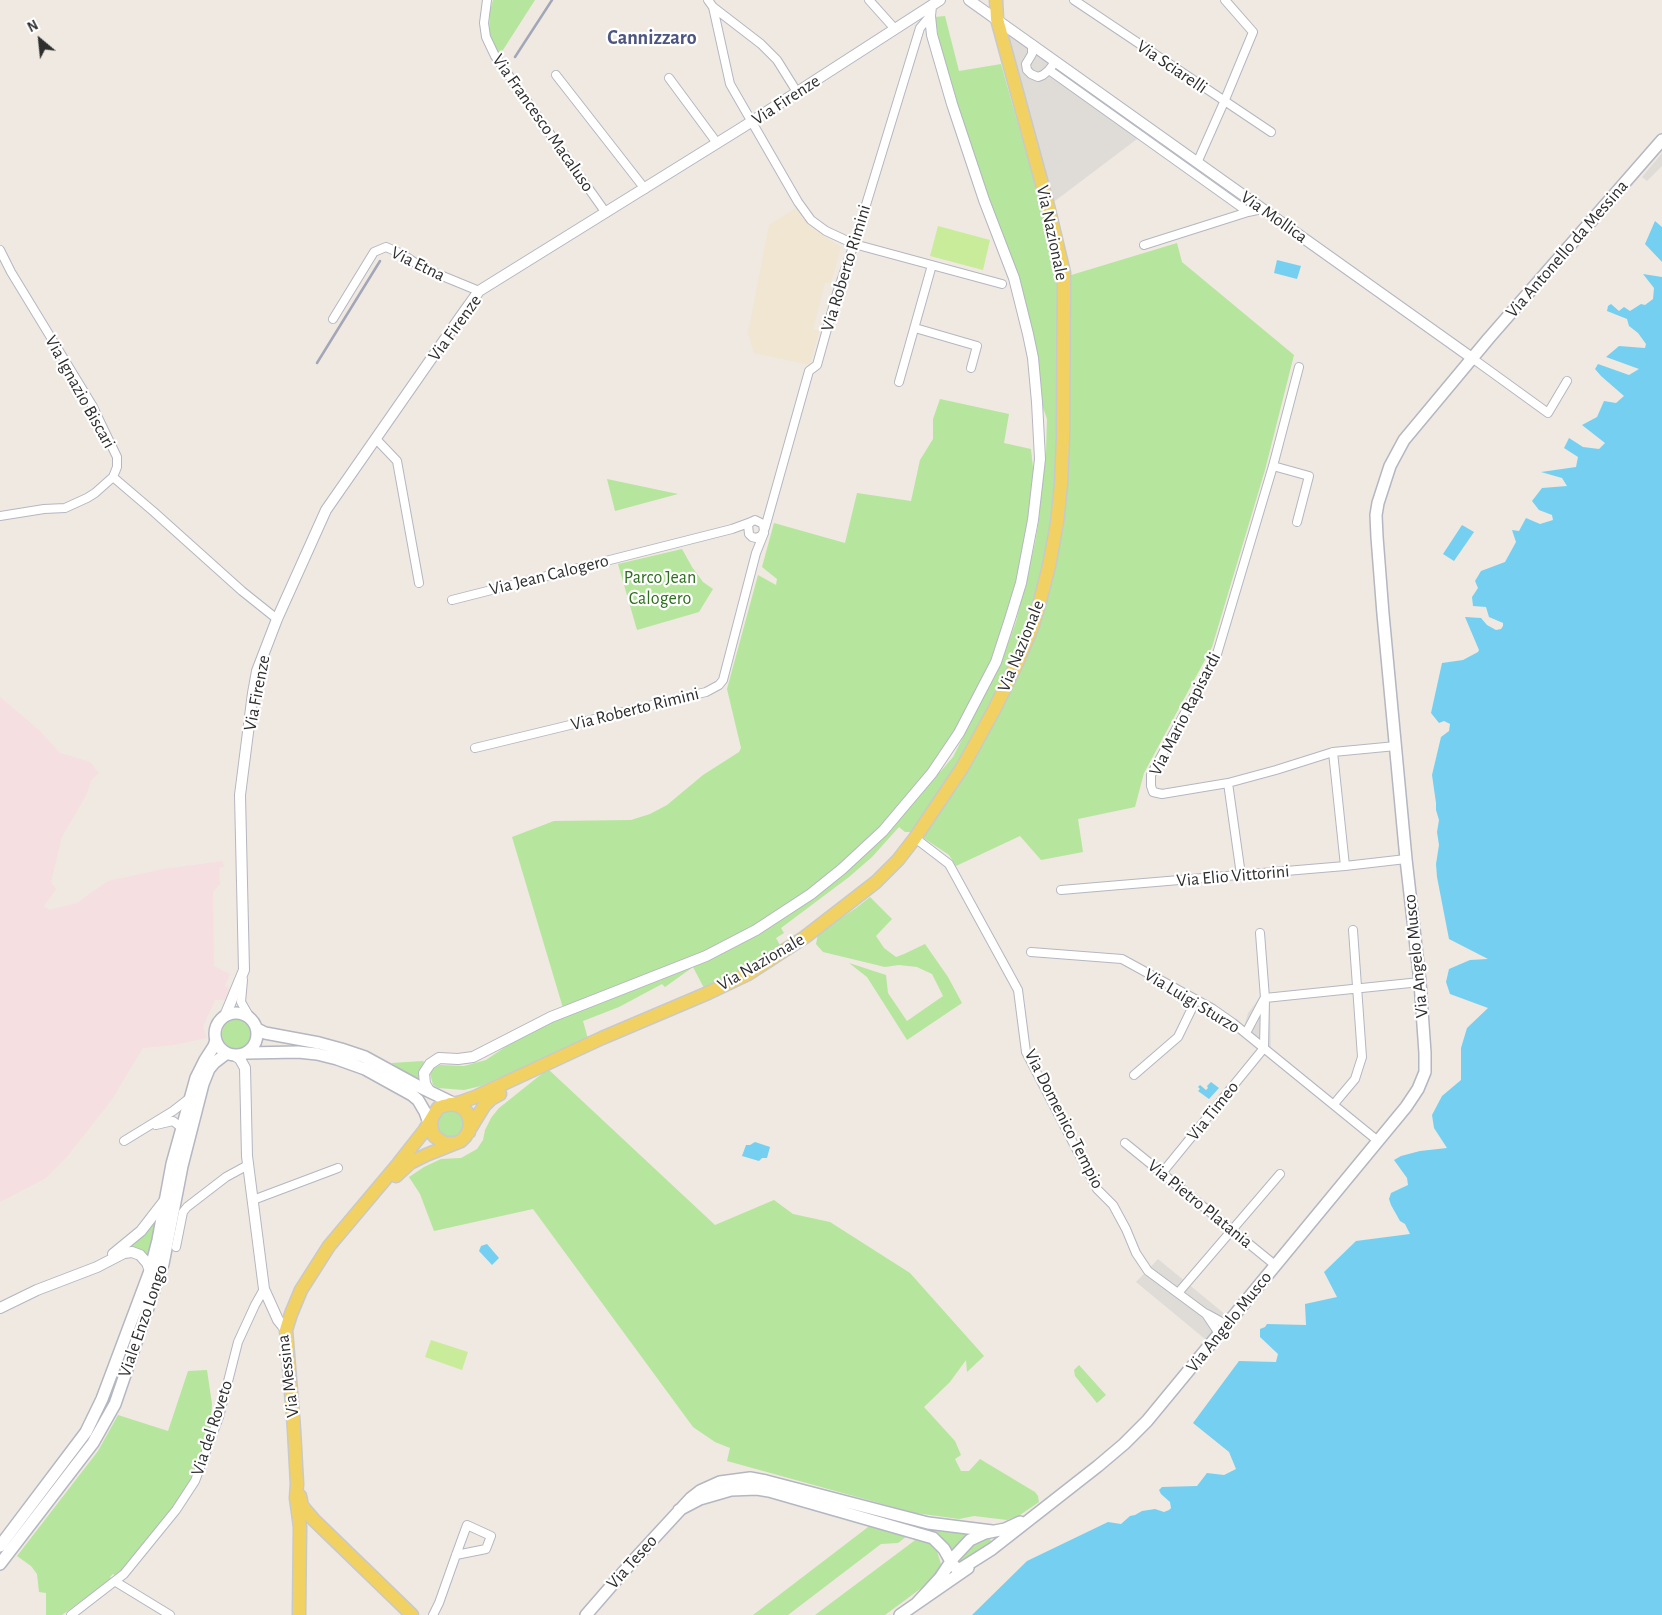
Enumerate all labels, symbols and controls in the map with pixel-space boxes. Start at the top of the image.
north arrow [15,15,65,65]
text: N [25,18,41,35]
district label: Cannizzaro [607,26,697,50]
street label: Via Sciarelli [1133,35,1211,99]
street label: Via Francesco Macaluso [487,50,599,196]
street label: Via Firenze [748,70,824,130]
street label: Via Antonello da Messina [1501,176,1633,322]
street label: Via Nazionale [1031,183,1073,283]
street label: Via Mollica [1236,186,1312,248]
street label: Via Roberto Rimini [816,202,876,334]
street label: Via Etna [387,242,449,286]
street label: Via Firenze [424,291,486,365]
street label: Via Ignazio Biscari [40,332,120,452]
street label: Via Jean Calogero [487,550,611,600]
park label: Parco Jean Calogero [624,567,696,610]
street label: Via Nazionale [993,597,1049,695]
street label: Via Mario Rapisardi [1145,649,1225,779]
street label: Via Firenze [239,653,275,733]
street label: Via Roberto Rimini [569,683,701,735]
street label: Via Elio Vittorini [1176,860,1290,892]
street label: Via Angelo Musco [1399,893,1433,1019]
street label: Via Nazionale [714,928,808,996]
street label: Via Luigi Sturzo [1140,964,1244,1038]
street label: Via Domenico Tempio [1019,1046,1109,1192]
street label: Via Timeo [1182,1077,1244,1145]
street label: Via Pietro Platania [1143,1155,1257,1253]
street label: Viale Enzo Longo [114,1262,172,1380]
street label: Via Angelo Musco [1182,1267,1276,1377]
street label: Via Messina [272,1333,304,1419]
street label: Via del Roveto [186,1378,238,1478]
street label: Via Teseo [602,1530,662,1594]

